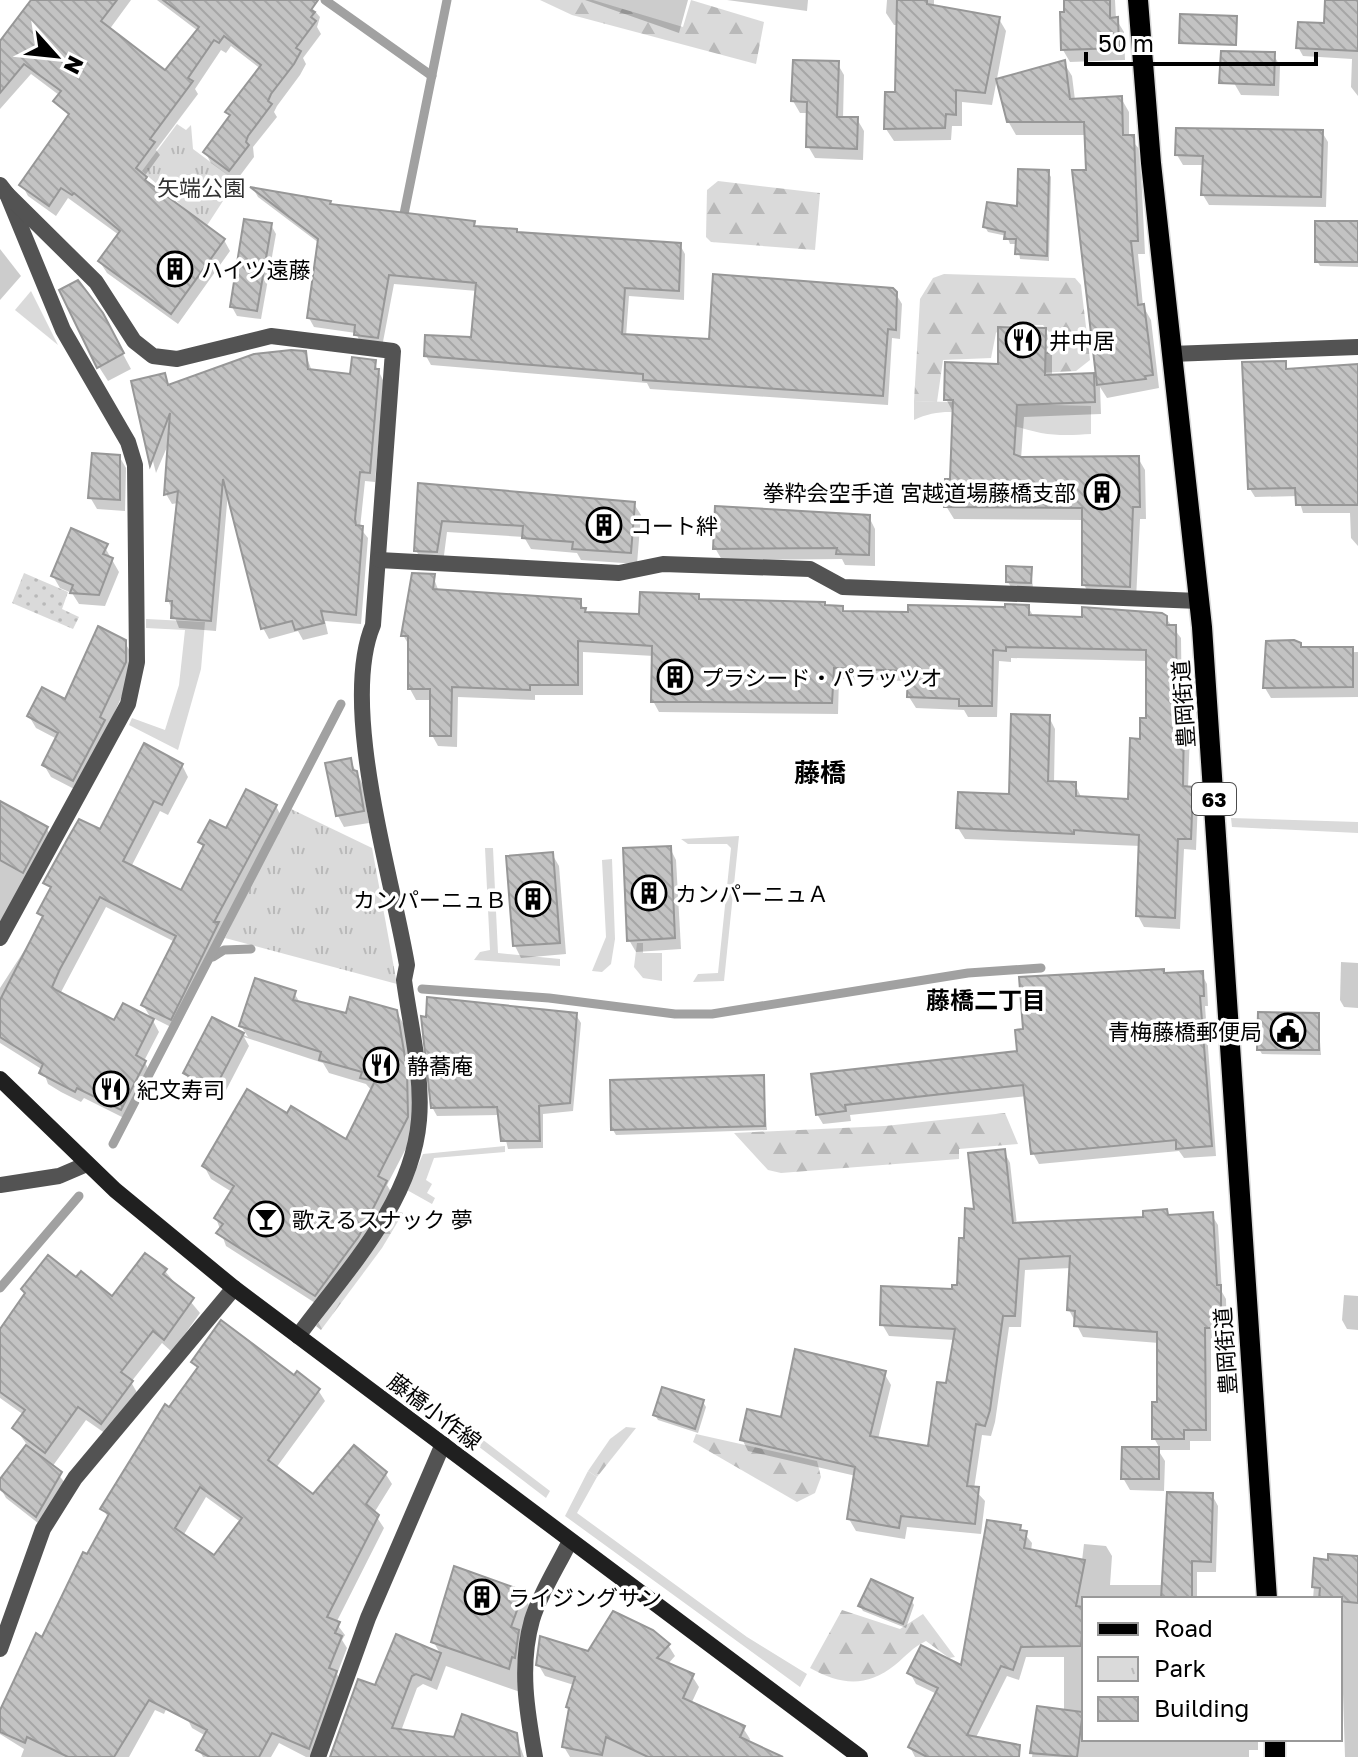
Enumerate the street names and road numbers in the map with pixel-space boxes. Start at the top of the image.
street label: 豊岡街道 [1166,659,1200,749]
road number: 63 [1192,783,1236,815]
street label: 豊岡街道 [1208,1306,1242,1396]
street label: 藤橋小作線 [383,1367,487,1455]

